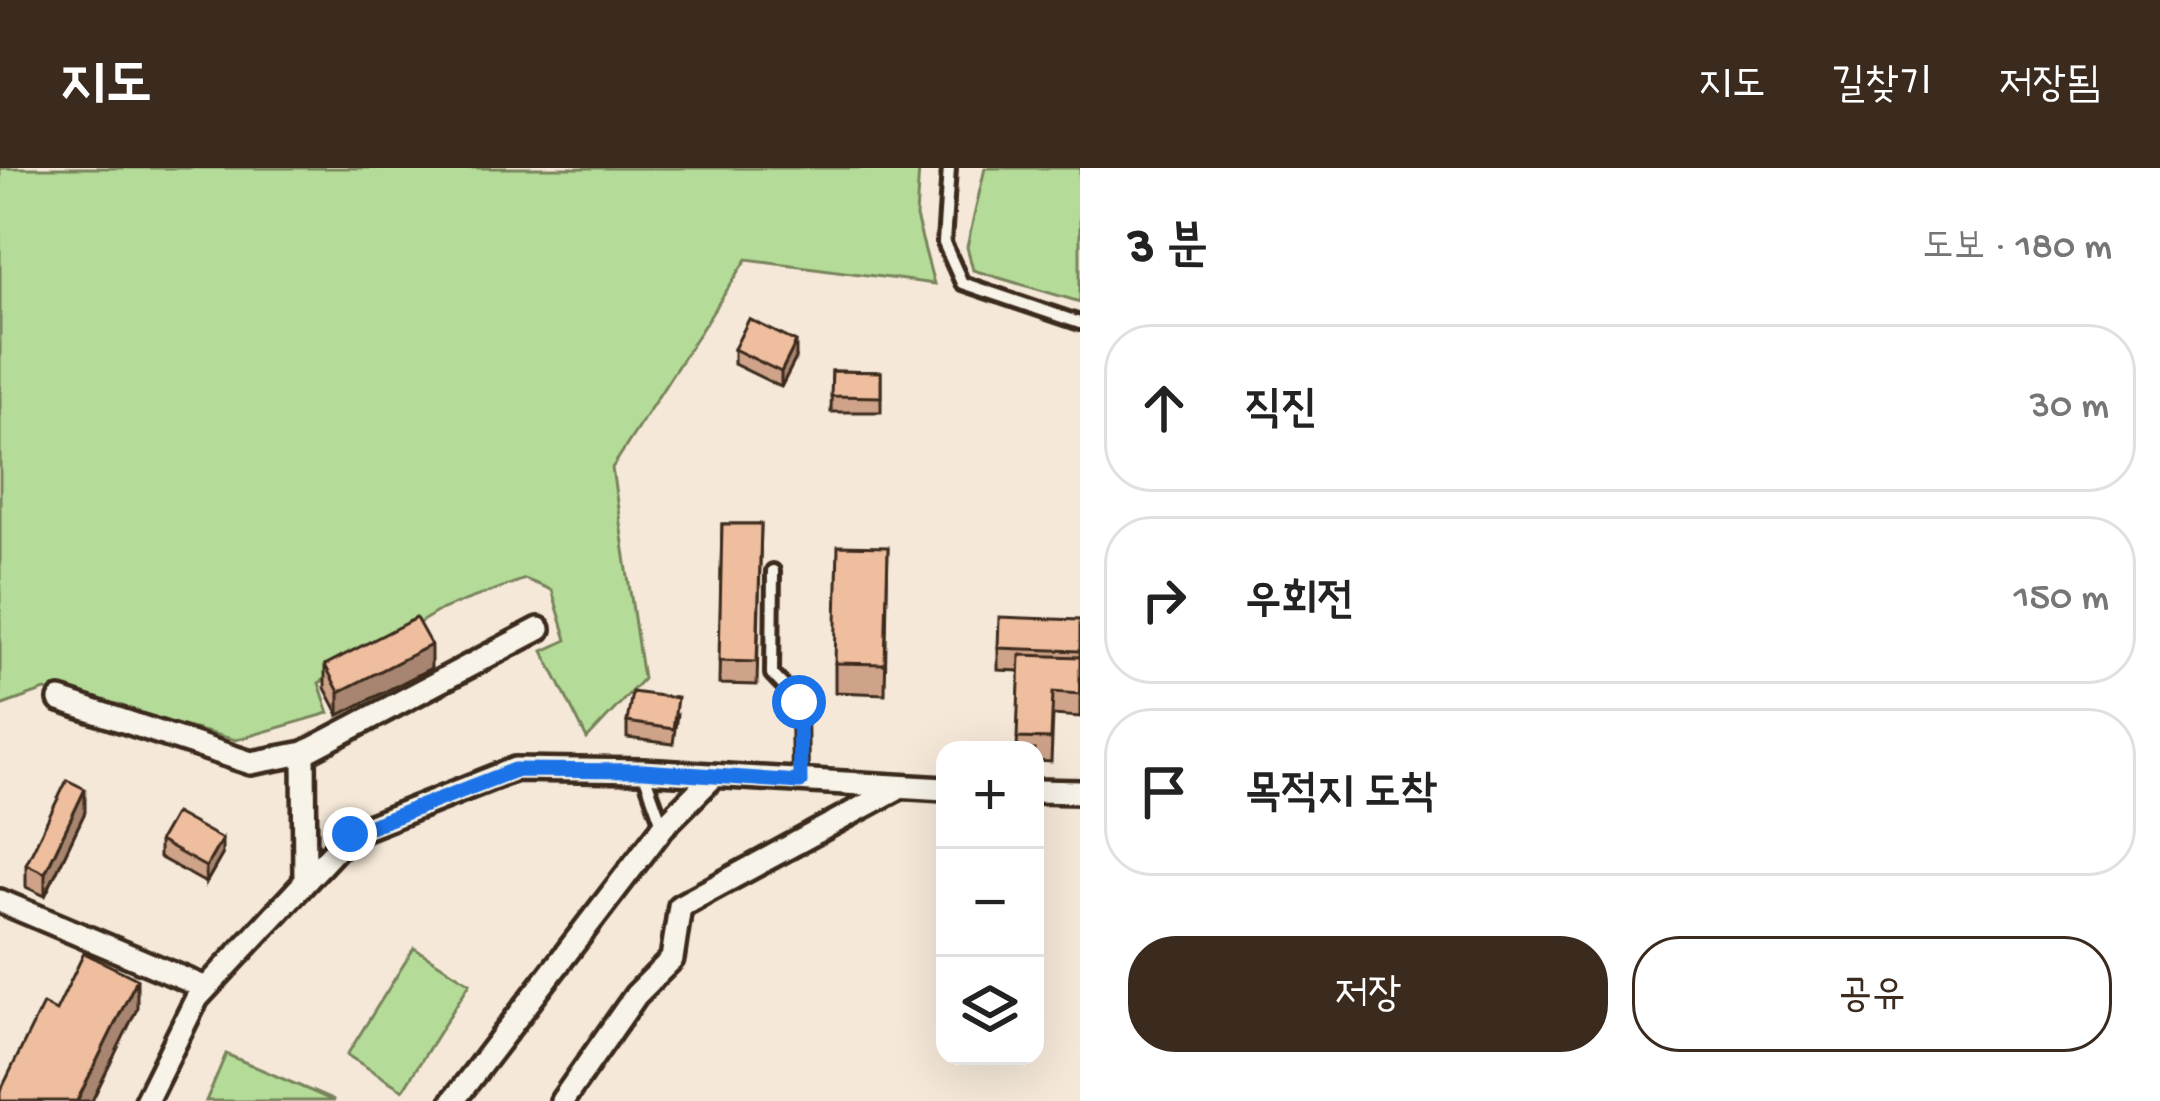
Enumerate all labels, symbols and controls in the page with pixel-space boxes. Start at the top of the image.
text: 지도 [60,55,152,122]
text: 지도 [1698,63,1765,112]
text: 길찾기 [1831,63,1933,112]
text: 저장됨 [1999,63,2100,112]
text: 3 분 [1128,220,1208,280]
text: 도보 · 180 m [1922,226,2112,272]
icon: ahead [1131,375,1197,441]
text: 직진 [1245,385,1317,438]
text: 30 m [2030,385,2109,431]
icon: right [1131,567,1197,633]
text: 우회전 [1245,577,1354,630]
text: 150 m [2014,577,2109,623]
route start [772,675,826,729]
map controls [936,741,1044,1065]
button: + [936,741,1044,849]
icon: arrive [1131,759,1197,825]
text: 목적지 도착 [1245,769,1437,822]
route end [323,807,377,861]
button: − [936,849,1044,957]
button: 저장 [1128,936,1608,1052]
button: 공유 [1632,936,2112,1052]
button: layers [936,957,1044,1065]

